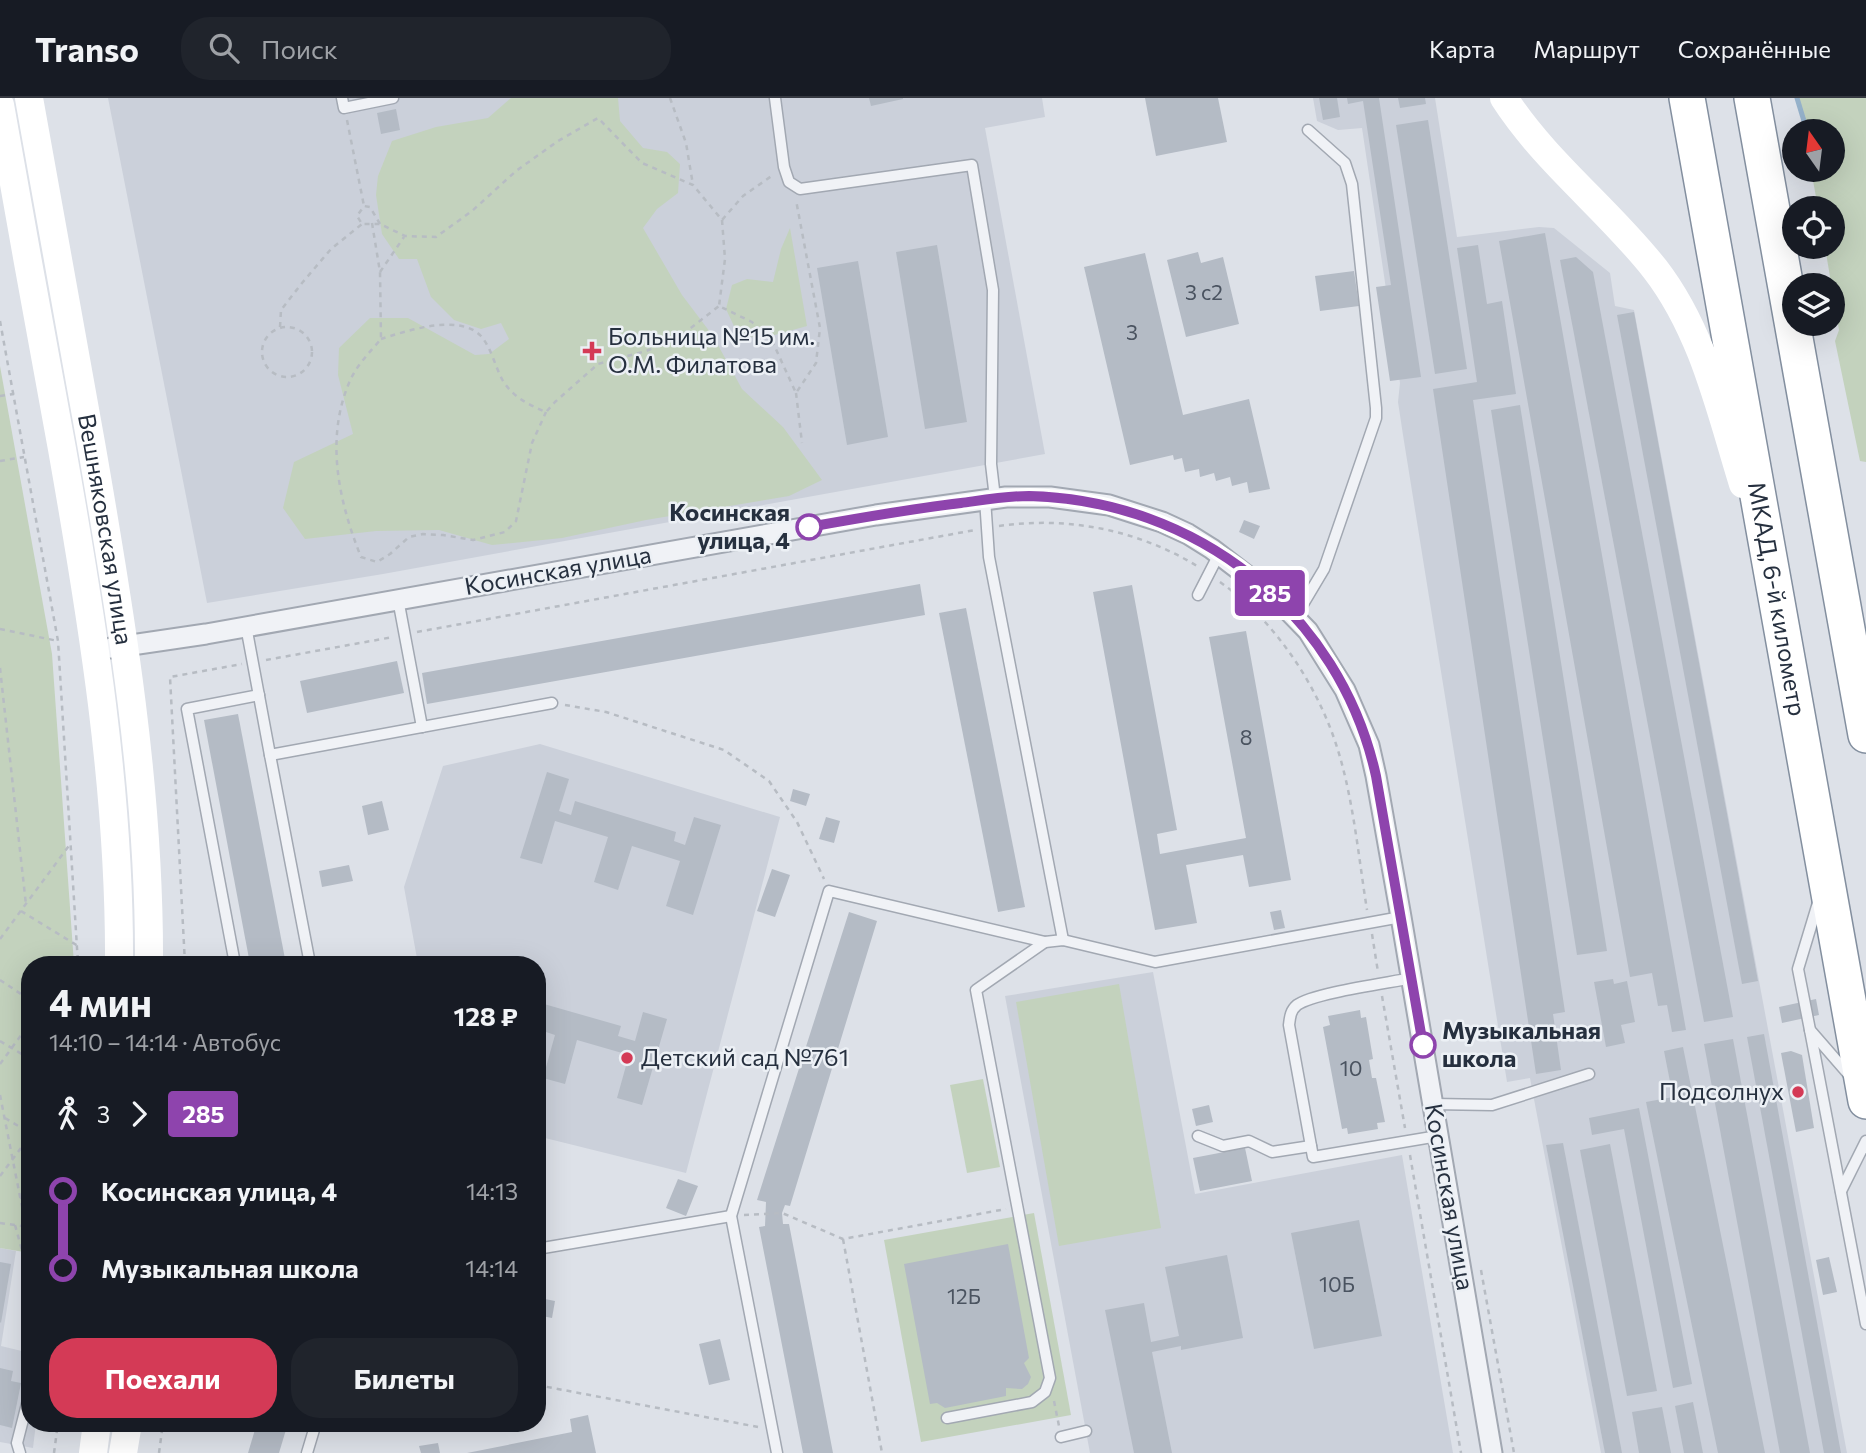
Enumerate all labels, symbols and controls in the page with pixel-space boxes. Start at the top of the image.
search box [181,17,671,80]
text: Transo [35,28,139,69]
icon: search [205,29,243,67]
text: Поиск [261,33,338,64]
text: Карта [1429,34,1495,63]
text: Маршрут [1533,34,1640,63]
text: Сохранённые [1678,34,1831,63]
north arrow [1782,119,1844,182]
map controls [1782,119,1845,336]
button: locate [1782,196,1845,259]
button: layers [1782,273,1845,336]
house number: 3 с2 [1185,279,1223,304]
house number: 3 [1126,319,1138,344]
place label: Больница №15 им. О.М. Филатова [608,321,815,378]
marker: Больница №15 им. О.М. Филатова [582,341,602,361]
street label: Вешняковская улица [73,411,140,647]
street label: МКАД, 6-й километр [1743,479,1813,718]
place label: Косинская улица, 4 [669,497,790,554]
marker: Косинская улица, 4 [796,514,822,540]
street label: Косинская улица [462,539,653,600]
line badge: 285 [1230,570,1310,616]
text: 285 [1249,578,1291,607]
house number: 8 [1240,724,1252,749]
text: 4 мин [49,978,152,1025]
text: 128 ₽ [453,1000,518,1031]
place label: Музыкальная школа [1442,1015,1601,1072]
text: 14:10 – 14:14 · Автобус [49,1028,281,1056]
marker: Музыкальная школа [1410,1032,1436,1058]
place label: Детский сад №761 [641,1042,849,1071]
marker: Детский сад №761 [619,1050,635,1066]
house number: 10 [1340,1055,1362,1080]
place label: Подсолнух [1659,1076,1784,1105]
marker: Подсолнух [1790,1084,1806,1100]
icon: walk [49,1095,87,1133]
icon: forward [120,1095,158,1133]
text: 285 [182,1099,224,1128]
text: 3 [97,1100,110,1128]
street label: Косинская улица [1420,1101,1481,1292]
text: Косинская улица, 4 [101,1175,337,1206]
text: 14:13 [466,1177,518,1205]
text: Музыкальная школа [101,1252,359,1283]
text: 14:14 [465,1254,518,1282]
house number: 10Б [1319,1271,1355,1296]
house number: 12Б [947,1283,981,1308]
button: Поехали [49,1338,277,1418]
button: Билеты [291,1338,518,1418]

